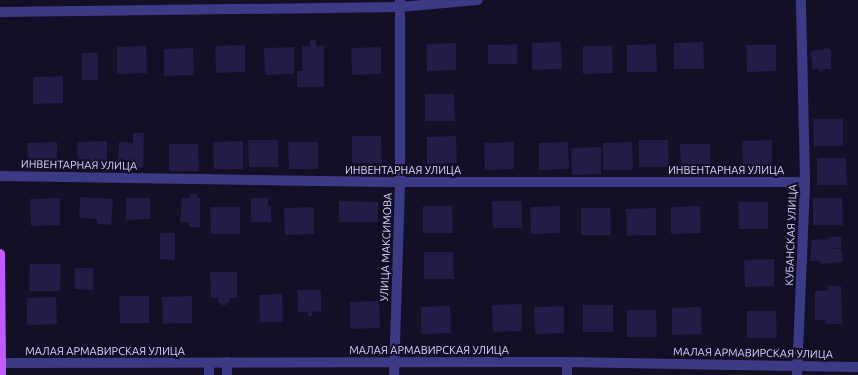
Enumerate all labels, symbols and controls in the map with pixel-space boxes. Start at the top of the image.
street label: ИНВЕНТАРНАЯ УЛИЦА [21,157,137,173]
street label: ИНВЕНТАРНАЯ УЛИЦА [345,163,461,177]
street label: ИНВЕНТАРНАЯ УЛИЦА [668,163,784,177]
street label: КУБАНСКАЯ УЛИЦА [783,184,799,286]
street label: УЛИЦА МАКСИМОВА [378,192,394,302]
street label: МАЛАЯ АРМАВИРСКАЯ УЛИЦА [349,343,509,357]
street label: МАЛАЯ АРМАВИРСКАЯ УЛИЦА [25,344,185,358]
street label: МАЛАЯ АРМАВИРСКАЯ УЛИЦА [673,345,833,361]

